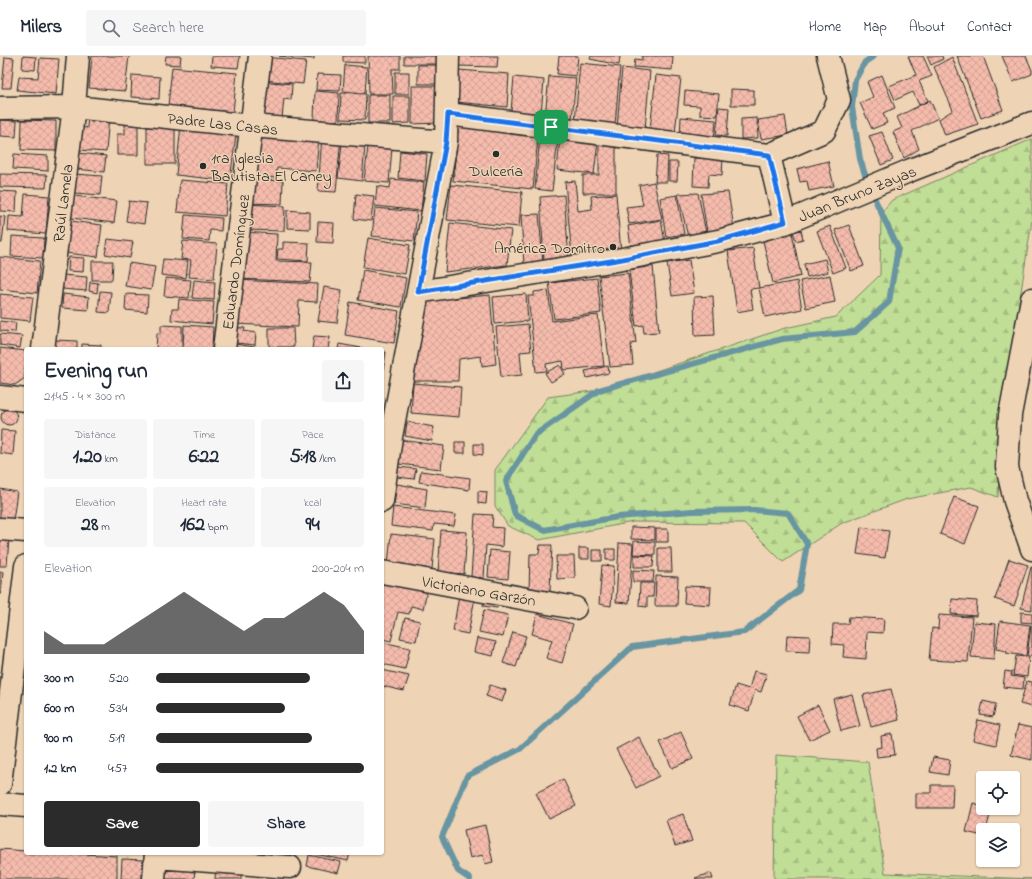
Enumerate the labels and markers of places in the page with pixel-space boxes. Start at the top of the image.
pin [534,110,568,144]
place label: 1ra Iglesia Bautista El Caney [210,147,332,189]
marker: Dulcería [491,149,501,159]
place label: Dulcería [468,160,523,184]
marker: 1ra Iglesia Bautista El Caney [198,161,208,171]
place label: América Domitro [494,237,605,261]
marker: América Domitro [608,242,618,252]

